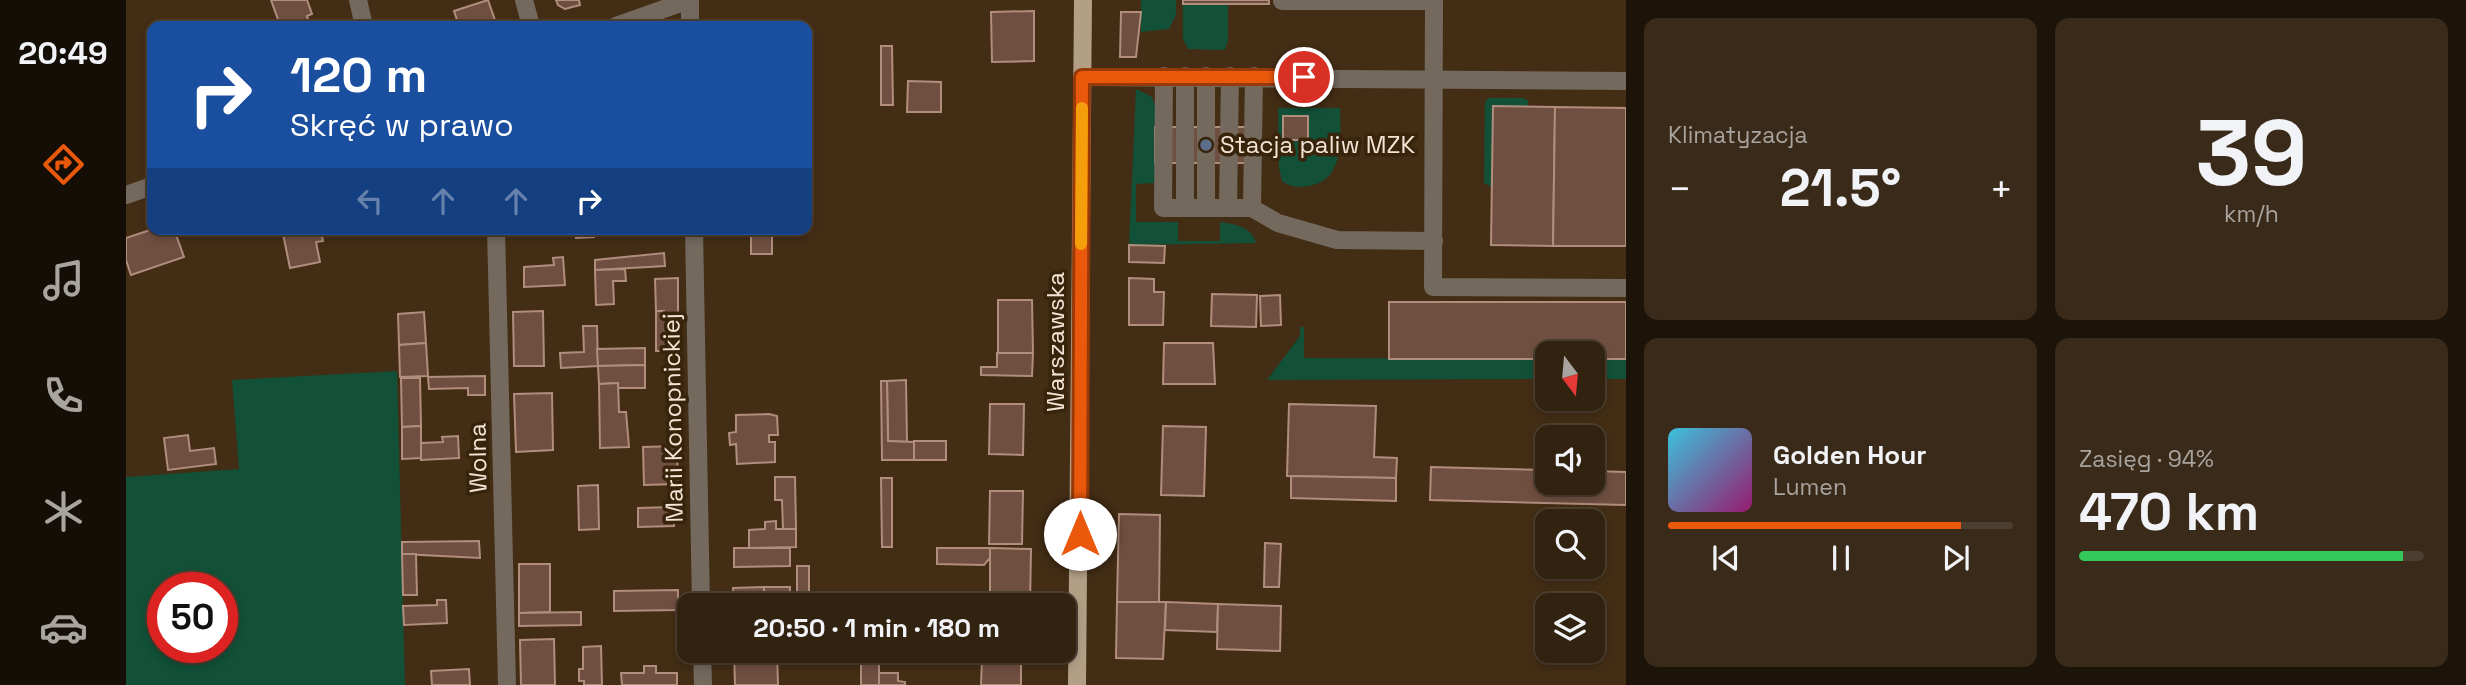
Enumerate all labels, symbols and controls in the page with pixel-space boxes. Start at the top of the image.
text: 20:49 [18,33,108,73]
text: 120 m [290,44,427,106]
pin [1274,47,1334,107]
icon: right [175,49,266,140]
icon: arrive [1285,58,1323,96]
text: 39 [2196,95,2307,212]
text: Skręć w prawo [290,105,514,145]
text: Klimatyzacja [1668,120,1808,150]
place label: Stacja paliw MZK [1220,129,1415,160]
marker: Stacja paliw MZK [1198,137,1214,153]
icon: directions [39,140,88,189]
text: 21.5° [1780,155,1901,221]
text: − [1668,165,1692,213]
text: + [1989,165,2013,213]
icon: left [351,182,389,220]
icon: ahead [424,182,462,220]
icon: ahead [497,182,535,220]
icon: right [570,182,608,220]
text: km/h [2224,199,2279,229]
icon: music [39,256,88,305]
street label: Warszawska [1040,272,1071,412]
street label: Marii Konopnickiej [655,313,690,523]
north arrow [1535,341,1605,411]
map controls [1535,341,1605,663]
icon: phone [39,371,88,420]
street label: Wolna [461,423,494,493]
button: sound [1535,425,1605,495]
text: Golden Hour [1773,438,1927,472]
text: Zasięg · 94% [2079,444,2214,474]
text: Lumen [1773,472,1847,502]
text: 470 km [2079,479,2259,545]
icon: climate [39,487,88,536]
position arrow [1043,497,1117,571]
button: search [1535,509,1605,579]
icon: previous [1707,539,1745,577]
icon: pause [1822,539,1860,577]
icon: next [1937,539,1975,577]
speed limit sign: 50 [147,572,238,663]
button: layers [1535,593,1605,663]
icon: car [39,603,88,652]
text: 20:50 · 1 min · 180 m [753,611,1000,645]

